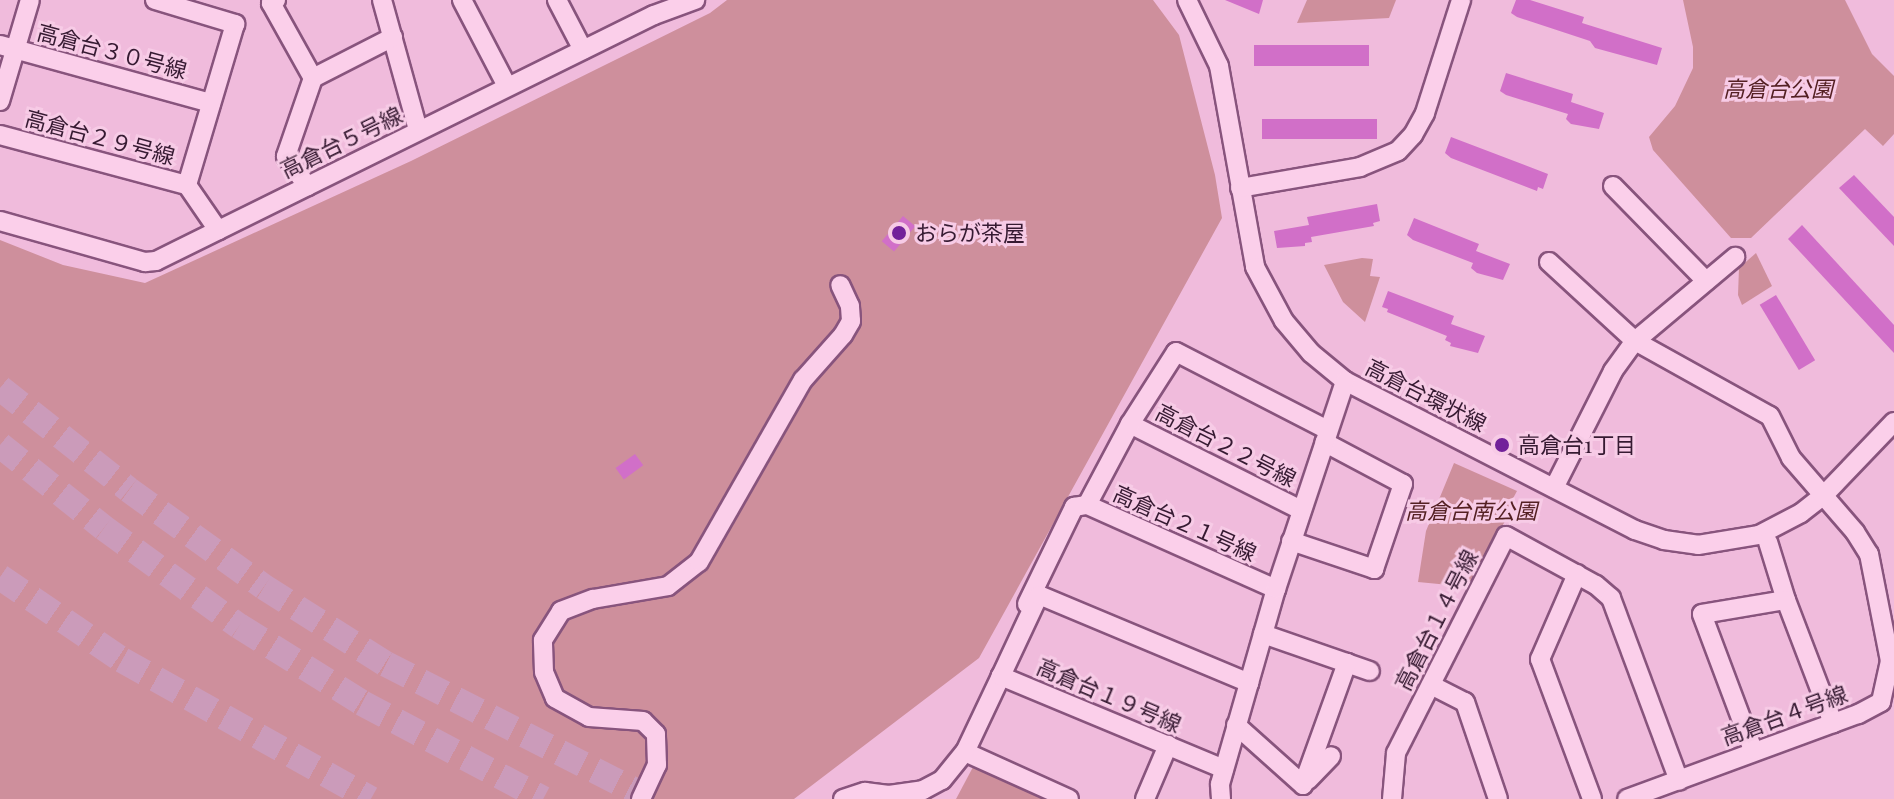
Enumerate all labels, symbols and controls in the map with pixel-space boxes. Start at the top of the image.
street label: 高倉台３０号線 [34,18,190,84]
park label: 高倉台公園 [1723,76,1833,102]
street label: 高倉台５号線 [276,101,406,183]
street label: 高倉台２９号線 [22,104,178,170]
place label: おらが茶屋 [915,220,1025,246]
marker: おらが茶屋 [890,224,908,242]
street label: 高倉台環状線 [1361,353,1491,437]
street label: 高倉台２２号線 [1151,398,1301,492]
place label: 高倉台1丁目 [1518,432,1636,458]
marker: 高倉台1丁目 [1493,436,1511,454]
street label: 高倉台２１号線 [1109,480,1261,566]
park label: 高倉台南公園 [1405,498,1537,524]
street label: 高倉台１４号線 [1389,545,1483,695]
street label: 高倉台１９号線 [1033,653,1185,737]
street label: 高倉台４号線 [1717,680,1851,750]

